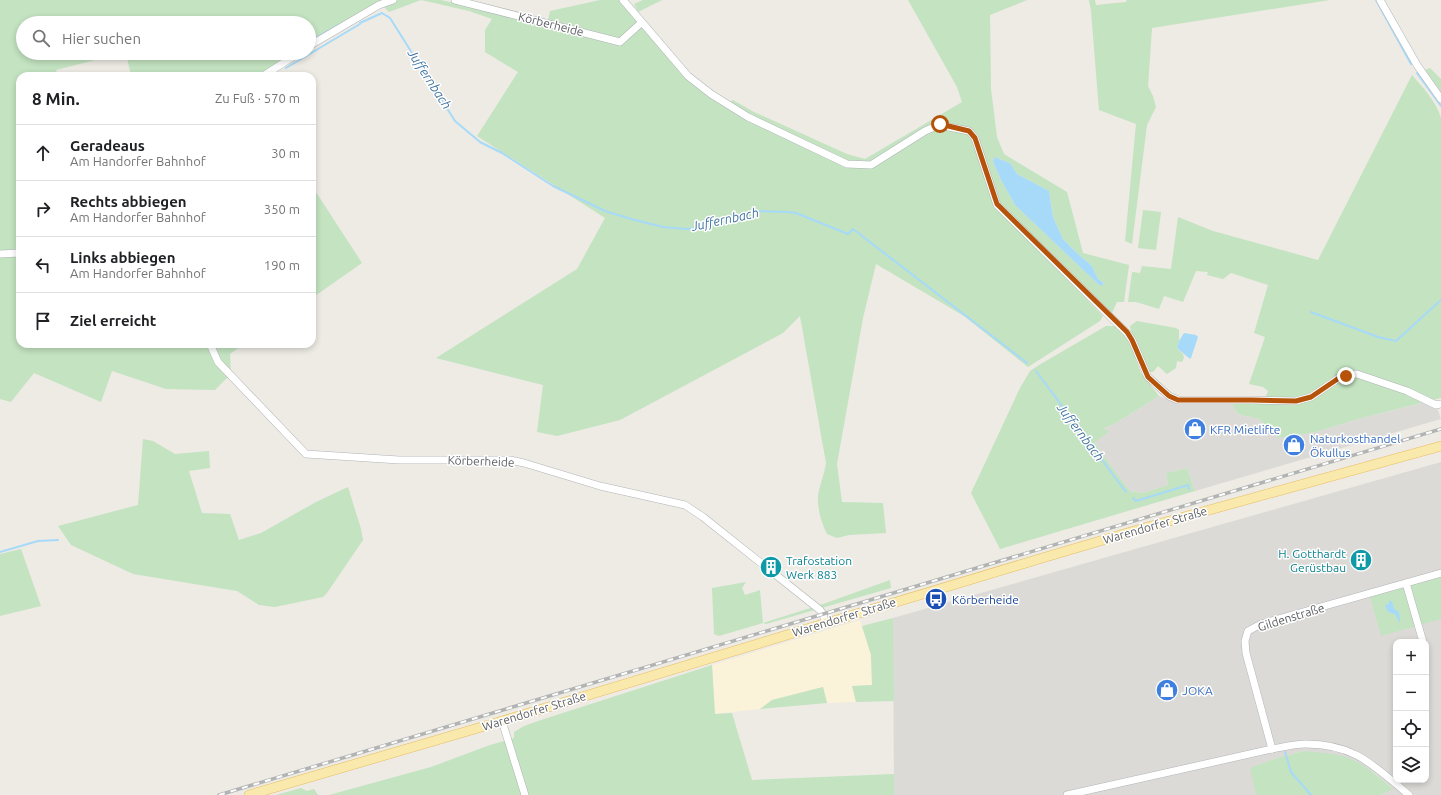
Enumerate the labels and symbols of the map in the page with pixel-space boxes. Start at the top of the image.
street label: Körberheide [517,10,585,38]
water label: Juffernbach [404,46,454,112]
route start [931,115,949,133]
water label: Juffernbach [689,205,760,234]
route end [1337,367,1355,385]
water label: Juffernbach [1053,400,1107,464]
shop icon: KFR Mietlifte [1182,416,1208,442]
place label: KFR Mietlifte [1210,423,1281,436]
shop icon: Naturkosthandel Ökullus [1281,432,1307,458]
place label: Naturkosthandel Ökullus [1310,432,1400,459]
street label: Körberheide [447,453,515,469]
street label: Warendorfer Straße [1101,504,1209,546]
place label: H. Gotthardt Gerüstbau [1278,547,1346,574]
building icon: H. Gotthardt Gerüstbau [1348,547,1374,573]
building icon: Trafostation Werk 883 [758,554,784,580]
place label: Trafostation Werk 883 [786,554,852,581]
bus stop icon: Körberheide [923,586,949,612]
place label: Körberheide [952,593,1019,606]
street label: Warendorfer Straße [791,595,897,639]
street label: Gildenstraße [1256,601,1326,633]
shop icon: JOKA [1154,677,1180,703]
place label: JOKA [1182,684,1213,697]
street label: Warendorfer Straße [481,689,587,733]

